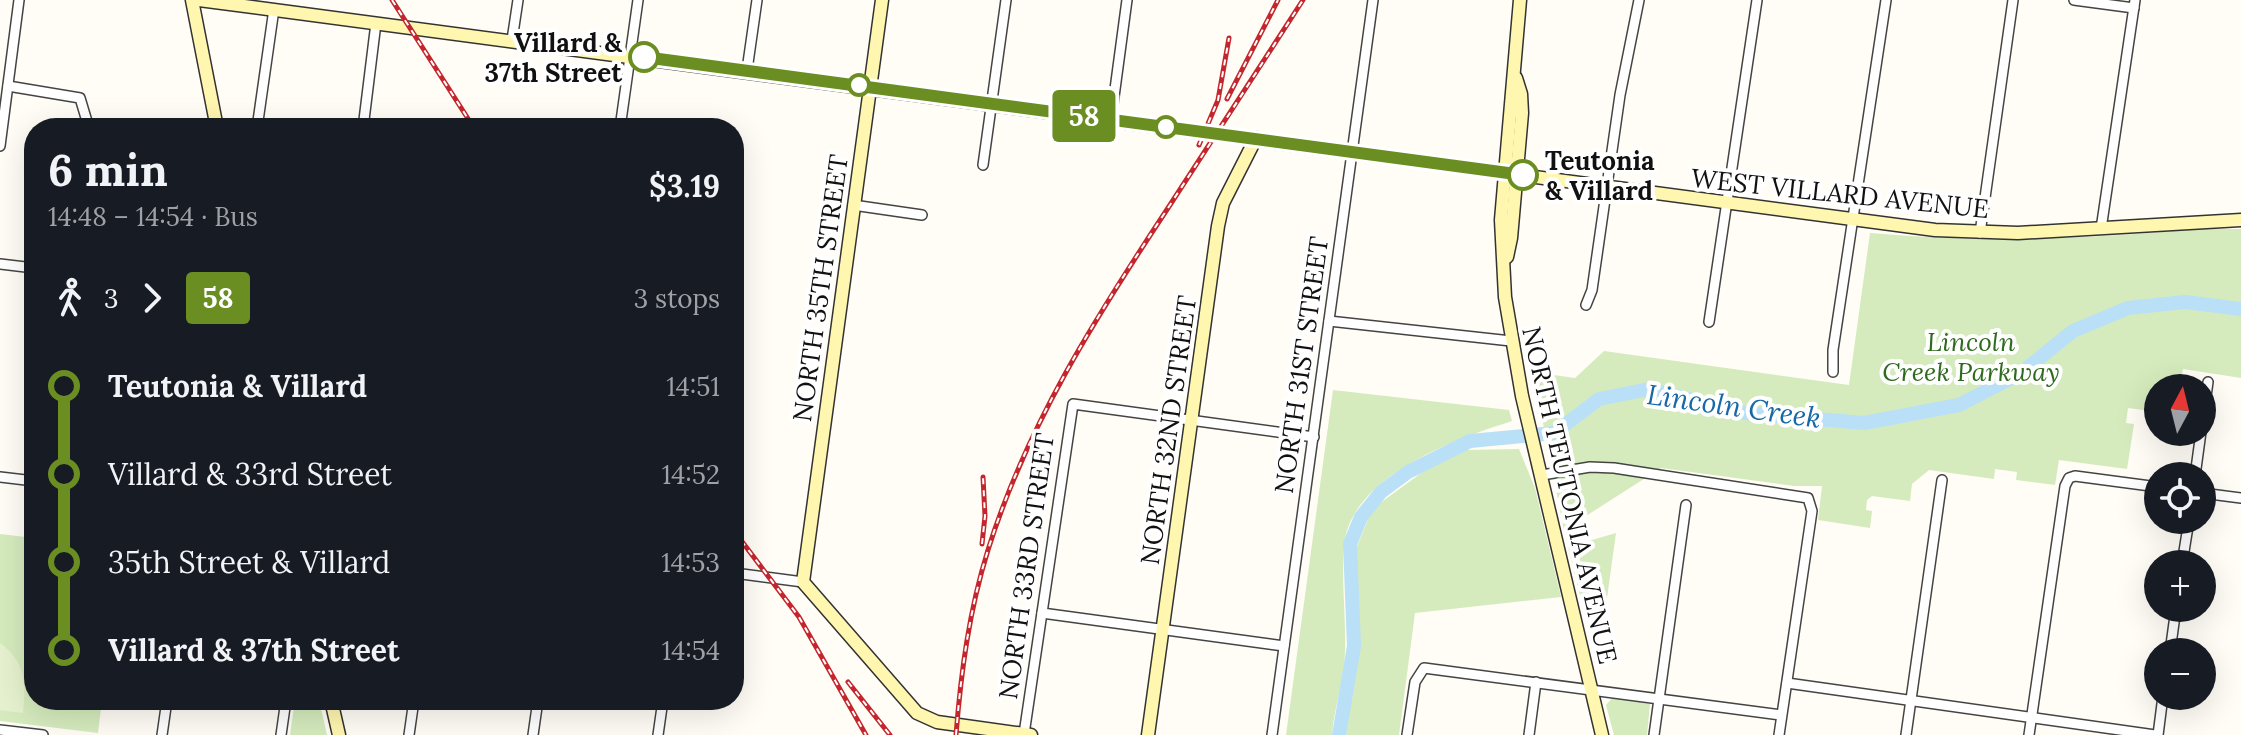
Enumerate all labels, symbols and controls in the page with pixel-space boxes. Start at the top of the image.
place label: Villard & 37th Street [484,26,623,89]
marker: Villard & 37th Street [629,42,659,72]
unlabelled marker [848,74,870,96]
line badge: 58 [1048,90,1120,142]
text: 58 [1068,98,1100,134]
unlabelled marker [1155,116,1177,138]
text: 6 min [48,142,168,198]
place label: Teutonia & Villard [1545,144,1655,207]
street label: NORTH 35TH STREET [785,152,855,424]
marker: Teutonia & Villard [1508,160,1538,190]
street label: WEST VILLARD AVENUE [1689,161,1991,225]
text: $3.19 [649,167,720,205]
text: 14:48 – 14:54 · Bus [48,200,258,233]
street label: NORTH 31ST STREET [1267,234,1335,496]
icon: walk [48,276,92,320]
icon: forward [130,276,174,320]
text: 58 [202,280,234,316]
text: 3 [104,282,118,315]
text: 3 stops [634,282,720,315]
street label: NORTH 32ND STREET [1133,293,1203,567]
street label: NORTH TEUTONIA AVENUE [1515,323,1625,667]
park label: Lincoln Creek Parkway [1882,325,2060,388]
text: Teutonia & Villard [108,367,367,405]
text: 14:51 [666,370,720,403]
north arrow [2144,374,2216,446]
map controls [2144,374,2216,710]
water label: Lincoln Creek [1645,376,1823,436]
street label: NORTH 33RD STREET [991,430,1061,701]
text: Villard & 33rd Street [108,455,392,493]
text: 14:52 [662,458,720,491]
button: locate [2144,462,2216,534]
text: 35th Street & Villard [108,543,390,581]
text: 14:53 [661,546,720,579]
button: + [2144,550,2216,622]
text: Villard & 37th Street [108,631,399,669]
text: 14:54 [662,634,720,667]
button: − [2144,638,2216,710]

